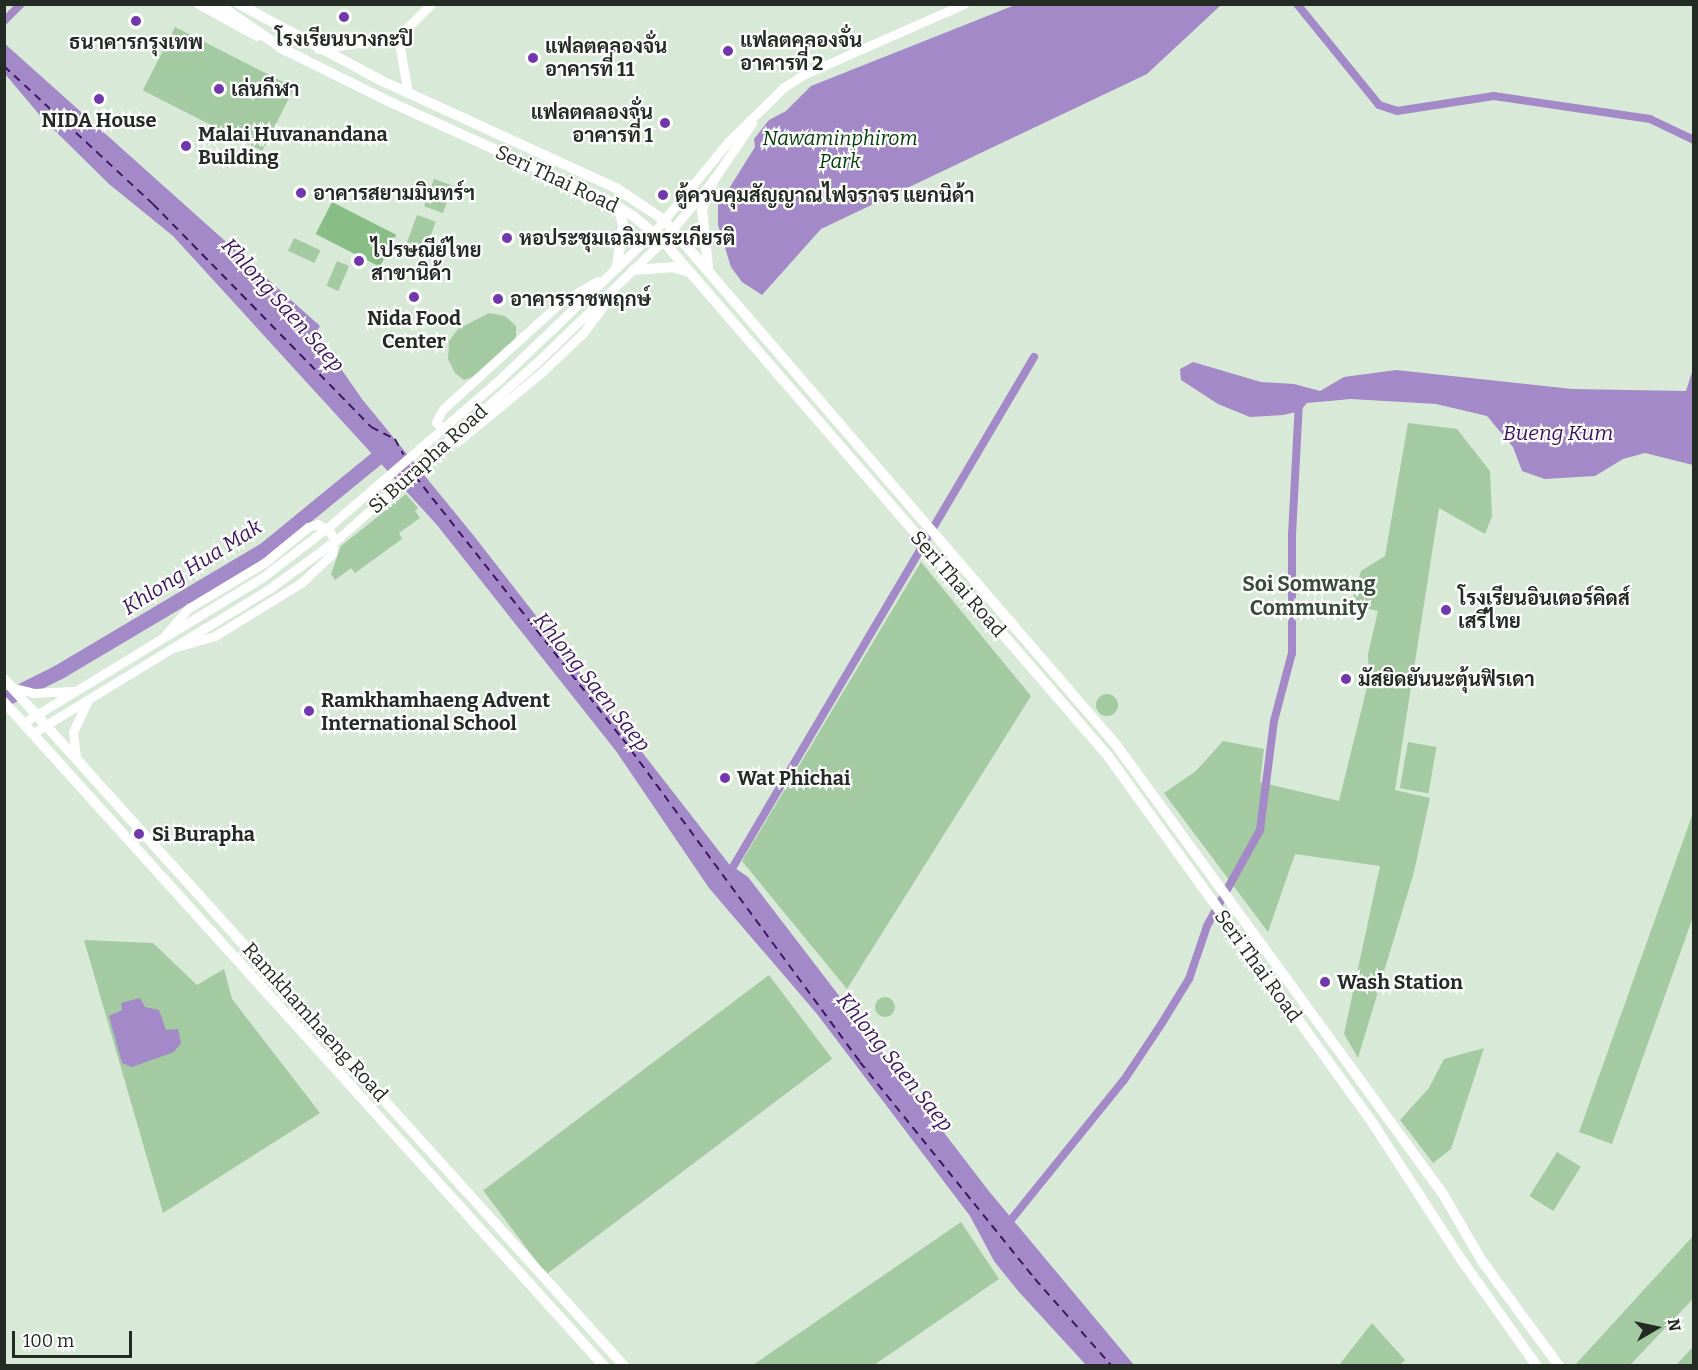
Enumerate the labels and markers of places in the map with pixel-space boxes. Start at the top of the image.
marker: โรงเรียนบางกะปิ [337,10,351,24]
marker: ธนาคารกรุงเทพ [129,14,143,28]
place label: โรงเรียนบางกะปิ [275,27,413,51]
place label: แฟลตคลองจั่น อาคารที่ 2 [740,28,862,75]
place label: ธนาคารกรุงเทพ [69,30,203,54]
place label: แฟลตคลองจั่น อาคารที่ 11 [545,34,667,81]
marker: แฟลตคลองจั่น อาคารที่ 2 [721,44,735,58]
marker: แฟลตคลองจั่น อาคารที่ 11 [526,51,540,65]
place label: เล่นกีฬา [231,77,299,101]
marker: เล่นกีฬา [212,82,226,96]
marker: NIDA House [92,92,106,106]
place label: แฟลตคลองจั่น อาคารที่ 1 [531,100,653,147]
place label: NIDA House [42,108,156,132]
marker: แฟลตคลองจั่น อาคารที่ 1 [658,116,672,130]
place label: Malai Huvanandana Building [198,122,388,169]
marker: Malai Huvanandana Building [179,139,193,153]
place label: อาคารสยามมินทร์ฯ [313,181,475,205]
place label: ตู้ควบคุมสัญญาณไฟจราจร แยกนิด้า [675,183,974,207]
marker: อาคารสยามมินทร์ฯ [294,186,308,200]
marker: ตู้ควบคุมสัญญาณไฟจราจร แยกนิด้า [656,188,670,202]
place label: หอประชุมเฉลิมพระเกียรติ [519,226,735,250]
marker: หอประชุมเฉลิมพระเกียรติ [500,231,514,245]
place label: ไปรษณีย์ไทย สาขานิด้า [371,238,481,285]
marker: ไปรษณีย์ไทย สาขานิด้า [352,254,366,268]
place label: อาคารราชพฤกษ์ [510,287,651,311]
marker: Nida Food Center [407,290,421,304]
marker: อาคารราชพฤกษ์ [491,292,505,306]
place label: Nida Food Center [367,306,461,353]
place label: โรงเรียนอินเตอร์คิดส์ เสรีไทย [1458,586,1630,633]
marker: โรงเรียนอินเตอร์คิดส์ เสรีไทย [1439,603,1453,617]
place label: มัสยิดยันนะตุ้นฟิรเดา [1358,667,1535,691]
marker: มัสยิดยันนะตุ้นฟิรเดา [1339,672,1353,686]
place label: Ramkhamhaeng Advent International School [321,688,550,735]
marker: Ramkhamhaeng Advent International School [302,704,316,718]
place label: Wat Phichai [737,766,850,790]
marker: Wat Phichai [718,771,732,785]
place label: Si Burapha [152,822,255,846]
marker: Si Burapha [130,825,148,843]
place label: Wash Station [1337,970,1463,994]
marker: Wash Station [1318,975,1332,989]

